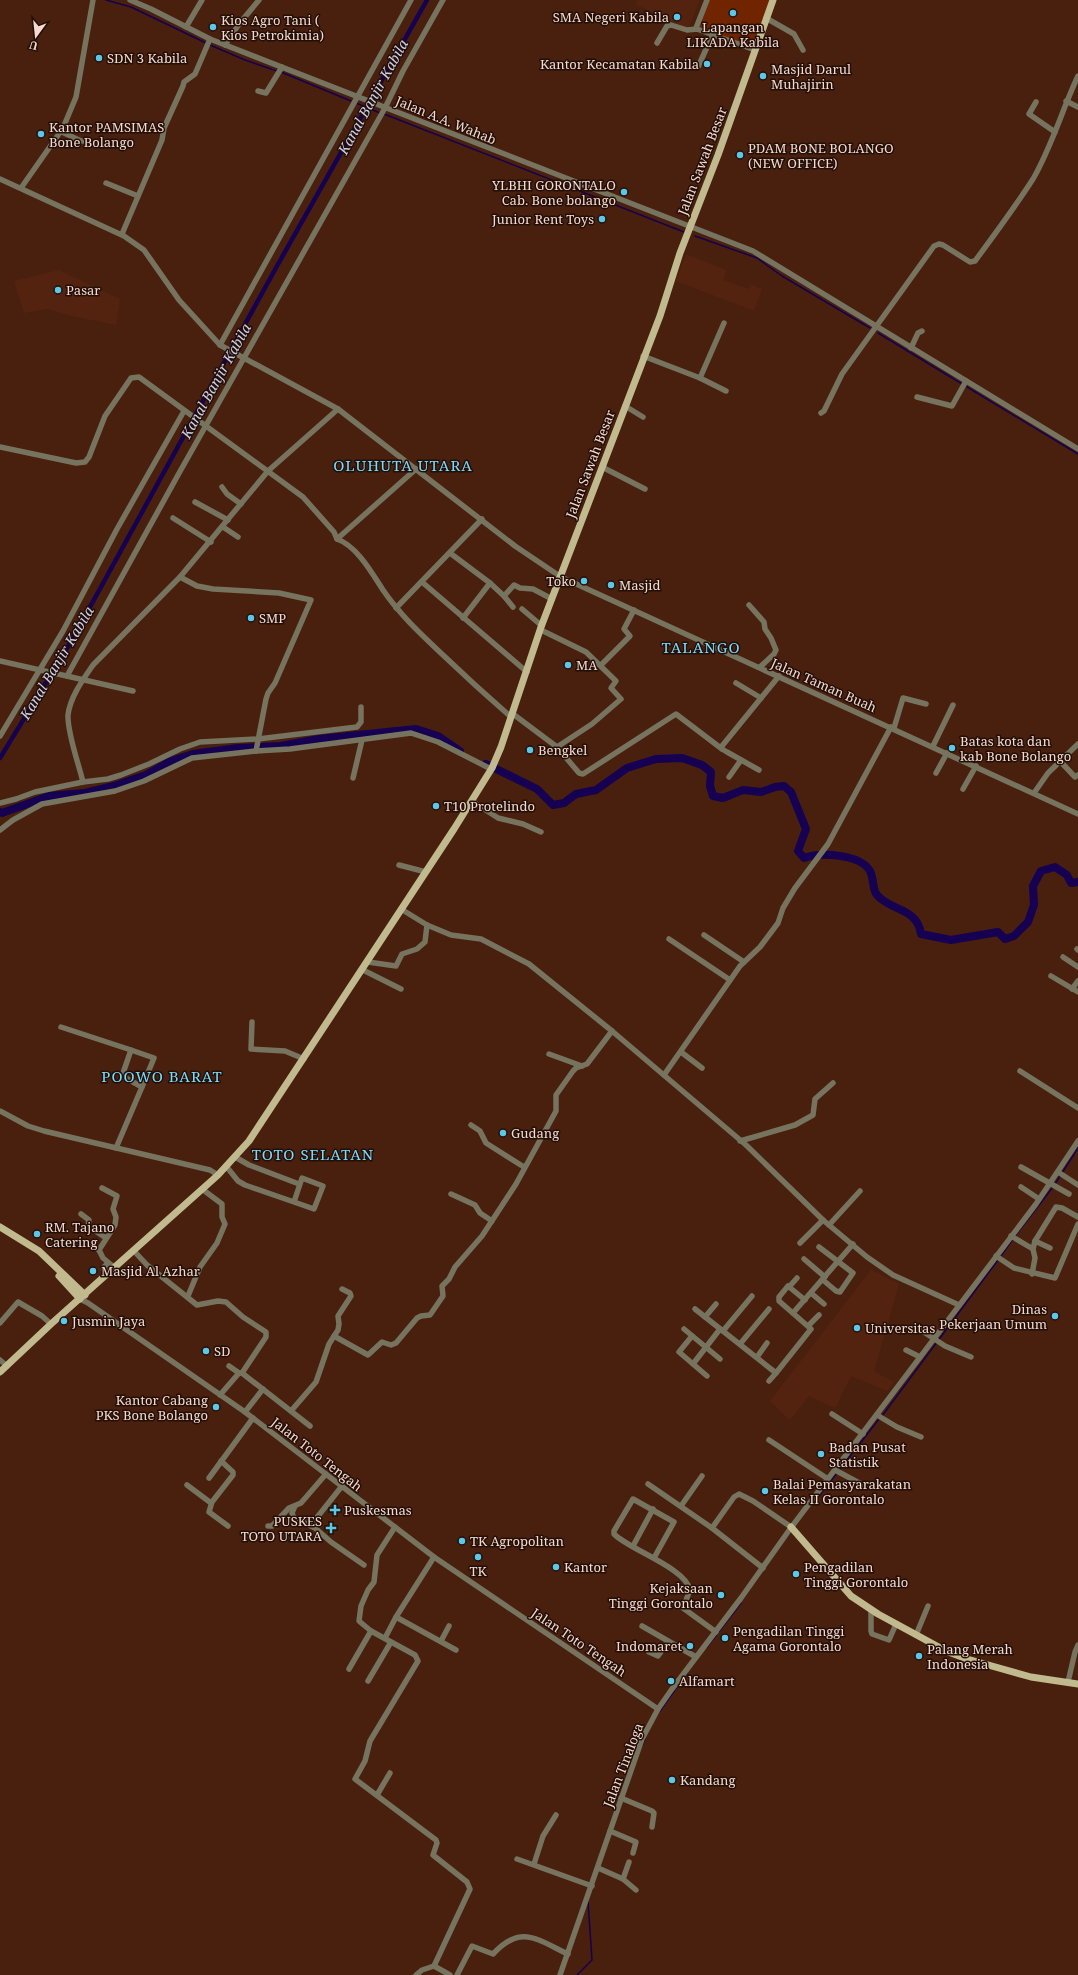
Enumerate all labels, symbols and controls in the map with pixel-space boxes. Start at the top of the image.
place label: SMA Negeri Kabila [553,8,669,26]
marker: Lapangan LIKADA Kabila [728,8,738,18]
place label: Kios Agro Tani ( Kios Petrokimia) [221,11,324,44]
marker: SMA Negeri Kabila [672,12,682,22]
north arrow [16,16,56,56]
place label: Lapangan LIKADA Kabila [687,18,779,51]
marker: Kios Agro Tani ( Kios Petrokimia) [208,22,218,32]
water label: Kanal Banjir Kabila [333,35,413,159]
text: U [27,38,39,54]
place label: SDN 3 Kabila [107,49,187,67]
marker: SDN 3 Kabila [94,53,104,63]
place label: Kantor Kecamatan Kabila [540,55,699,73]
marker: Kantor Kecamatan Kabila [702,59,712,69]
place label: Masjid Darul Muhajirin [771,60,851,93]
marker: Masjid Darul Muhajirin [758,71,768,81]
street label: Jalan A.A. Wahab [392,91,499,148]
street label: Jalan Sawah Besar [673,104,731,219]
place label: Kantor PAMSIMAS Bone Bolango [49,118,164,151]
marker: Kantor PAMSIMAS Bone Bolango [36,129,46,139]
place label: PDAM BONE BOLANGO (NEW OFFICE) [748,139,894,172]
marker: PDAM BONE BOLANGO (NEW OFFICE) [735,150,745,160]
place label: YLBHI GORONTALO Cab. Bone bolango [491,176,616,209]
marker: YLBHI GORONTALO Cab. Bone bolango [619,187,629,197]
place label: Junior Rent Toys [491,210,594,228]
marker: Junior Rent Toys [597,214,607,224]
place label: Pasar [66,281,100,299]
marker: Pasar [53,285,63,295]
water label: Kanal Banjir Kabila [176,319,256,443]
street label: Jalan Sawah Besar [561,407,619,522]
district label: OLUHUTA UTARA [333,455,473,475]
place label: Toko [546,572,576,590]
marker: Toko [579,576,589,586]
place label: Masjid [619,576,660,594]
marker: Masjid [606,580,616,590]
water label: Kanal Banjir Kabila [15,602,98,724]
place label: SMP [259,609,286,627]
marker: SMP [246,613,256,623]
district label: TALANGO [661,637,741,657]
street label: Jalan Taman Buah [767,653,880,716]
place label: MA [576,656,598,674]
marker: MA [563,660,573,670]
place label: Batas kota dan kab Bone Bolango [960,732,1071,765]
place label: Bengkel [538,741,587,759]
marker: Batas kota dan kab Bone Bolango [947,743,957,753]
marker: Bengkel [525,745,535,755]
place label: T10 Protelindo [444,797,535,815]
marker: T10 Protelindo [431,801,441,811]
district label: POOWO BARAT [101,1066,223,1086]
place label: Gudang [511,1124,559,1142]
marker: Gudang [498,1128,508,1138]
district label: TOTO SELATAN [252,1144,374,1164]
place label: RM. Tajano Catering [45,1218,114,1251]
marker: RM. Tajano Catering [32,1229,42,1239]
place label: Masjid Al Azhar [101,1262,200,1280]
marker: Masjid Al Azhar [88,1266,98,1276]
place label: Dinas Pekerjaan Umum [939,1300,1047,1333]
marker: Dinas Pekerjaan Umum [1050,1311,1060,1321]
place label: Jusmin Jaya [71,1312,145,1330]
marker: Jusmin Jaya [59,1316,69,1326]
place label: Universitas [865,1319,935,1337]
marker: Universitas [852,1323,862,1333]
place label: SD [214,1342,231,1360]
marker: SD [201,1346,211,1356]
place label: Kantor Cabang PKS Bone Bolango [96,1391,208,1424]
marker: Kantor Cabang PKS Bone Bolango [211,1402,221,1412]
street label: Jalan Toto Tengah [267,1412,366,1495]
place label: Badan Pusat Statistik [829,1438,906,1471]
marker: Badan Pusat Statistik [816,1449,826,1459]
place label: Balai Pemasyarakatan Kelas II Gorontalo [773,1475,912,1508]
marker: Balai Pemasyarakatan Kelas II Gorontalo [760,1486,770,1496]
place label: Puskesmas [344,1501,412,1519]
marker: Puskesmas [329,1504,341,1516]
place label: PUSKES TOTO UTARA [241,1512,323,1545]
marker: PUSKES TOTO UTARA [325,1522,337,1534]
place label: TK Agropolitan [470,1532,565,1550]
marker: TK Agropolitan [457,1536,467,1546]
marker: TK [473,1552,483,1562]
place label: Kantor [564,1558,607,1576]
place label: Pengadilan Tinggi Gorontalo [804,1558,908,1591]
place label: TK [469,1562,487,1580]
marker: Kantor [551,1562,561,1572]
marker: Pengadilan Tinggi Gorontalo [791,1569,801,1579]
place label: Kejaksaan Tinggi Gorontalo [609,1579,714,1612]
marker: Kejaksaan Tinggi Gorontalo [716,1590,726,1600]
street label: Jalan Toto Tengah [527,1603,630,1680]
place label: Pengadilan Tinggi Agama Gorontalo [733,1622,844,1655]
marker: Pengadilan Tinggi Agama Gorontalo [720,1633,730,1643]
place label: Indomaret [616,1637,682,1655]
place label: Palang Merah Indonesia [927,1640,1013,1673]
marker: Indomaret [685,1641,695,1651]
marker: Palang Merah Indonesia [914,1651,924,1661]
place label: Alfamart [679,1672,735,1690]
marker: Alfamart [666,1676,676,1686]
street label: Jalan Tinaloga [598,1720,647,1811]
place label: Kandang [680,1771,735,1789]
marker: Kandang [667,1775,677,1785]

